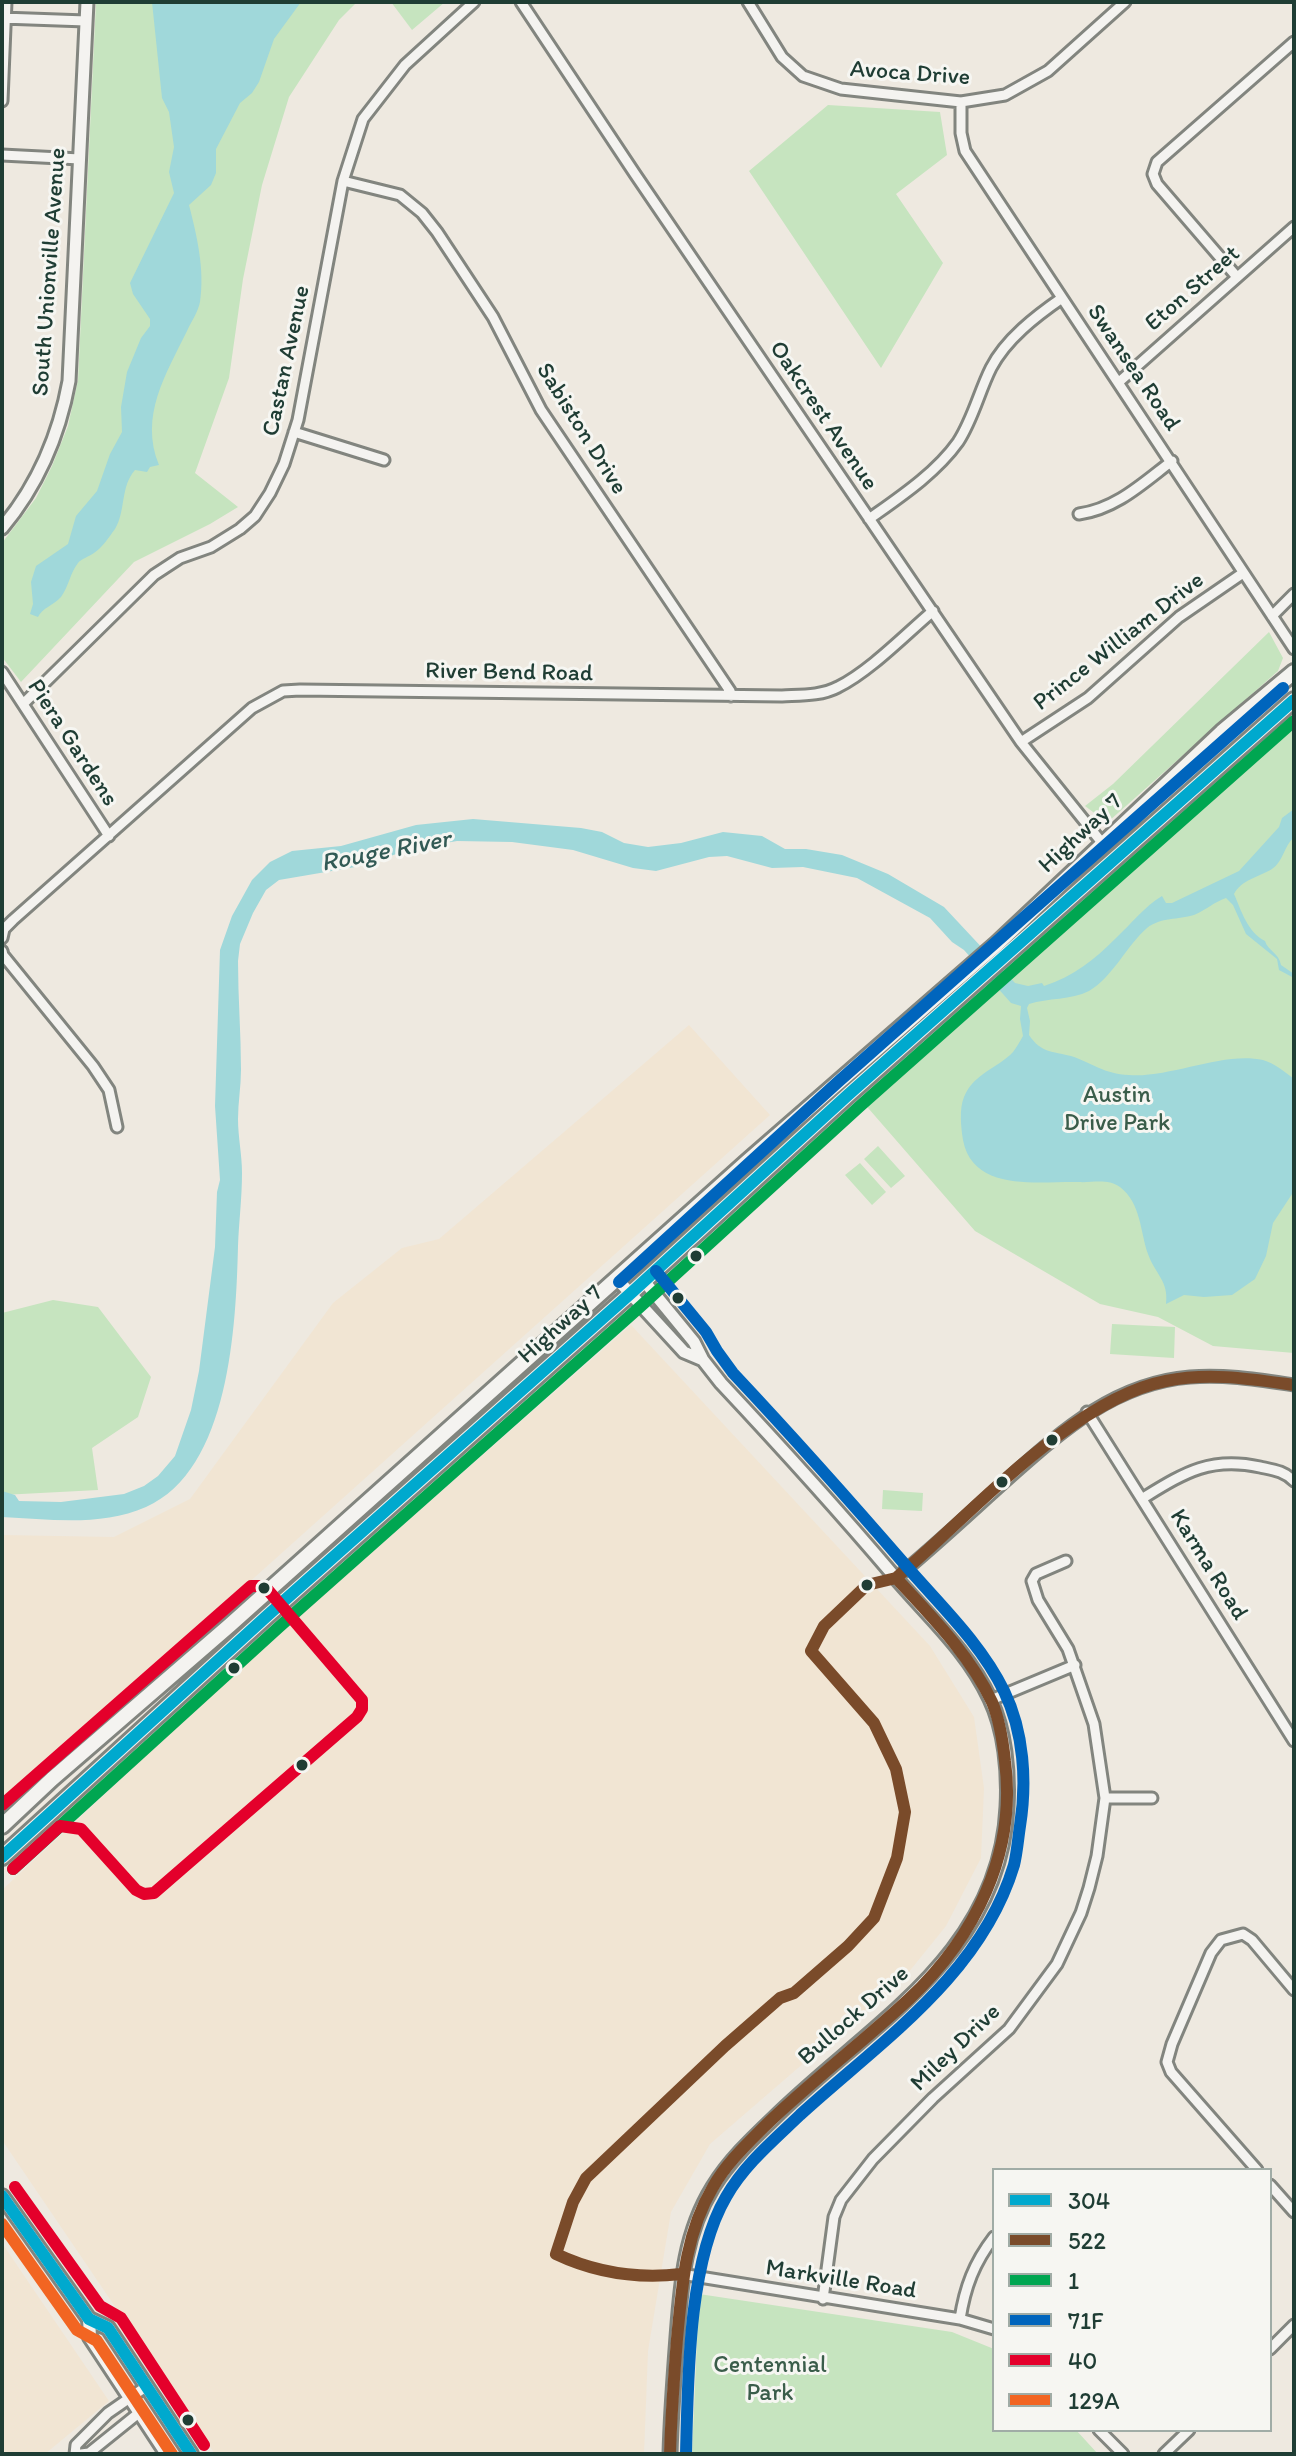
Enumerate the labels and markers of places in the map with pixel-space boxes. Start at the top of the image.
unlabelled marker [688,1248,704,1264]
unlabelled marker [670,1290,686,1306]
unlabelled marker [1044,1432,1060,1448]
unlabelled marker [994,1474,1010,1490]
unlabelled marker [859,1577,875,1593]
unlabelled marker [256,1580,272,1596]
unlabelled marker [226,1660,242,1676]
unlabelled marker [294,1757,310,1773]
unlabelled marker [180,2412,196,2428]

